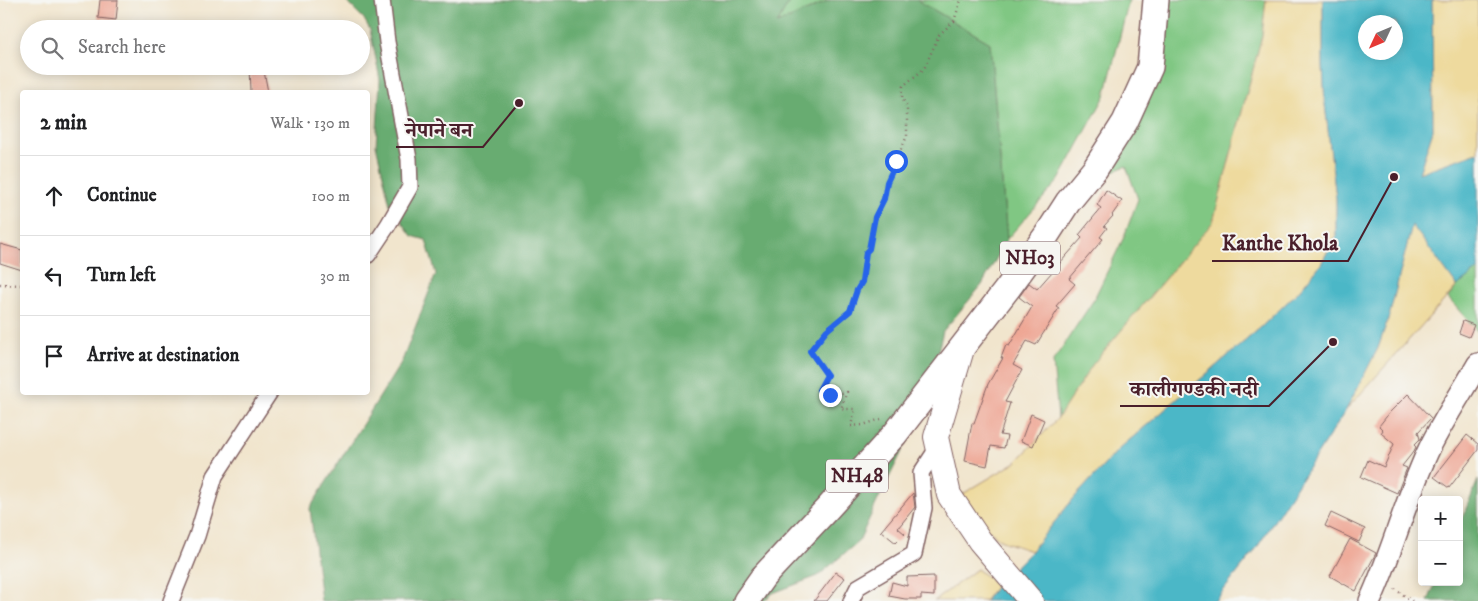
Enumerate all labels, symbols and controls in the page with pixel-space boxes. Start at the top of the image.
north arrow [1358,15,1403,60]
search box [20,20,370,75]
icon: search [38,34,66,62]
text: Search here [78,36,166,59]
text: 2 min [40,110,87,136]
callout: नेपाने बन [396,111,483,147]
text: Walk · 130 m [270,113,350,133]
text: नेपाने बन [403,118,474,144]
route start [885,150,908,173]
icon: ahead [40,182,68,210]
text: Continue [87,184,157,207]
text: 100 m [312,186,350,206]
callout: Kanthe Khola [1212,225,1348,261]
text: Kanthe Khola [1222,231,1339,257]
road number: NH03 [1000,242,1060,274]
icon: left [40,262,68,290]
text: Turn left [87,264,156,287]
text: 30 m [320,266,350,286]
icon: arrive [40,342,68,370]
text: Arrive at destination [87,344,239,367]
callout: कालीगण्डकी नदी [1120,370,1269,406]
text: कालीगण्डकी नदी [1128,377,1259,403]
route end [819,384,842,407]
road number: NH48 [826,460,888,492]
map controls [1418,496,1463,586]
button: + [1418,496,1463,541]
button: − [1418,541,1463,586]

